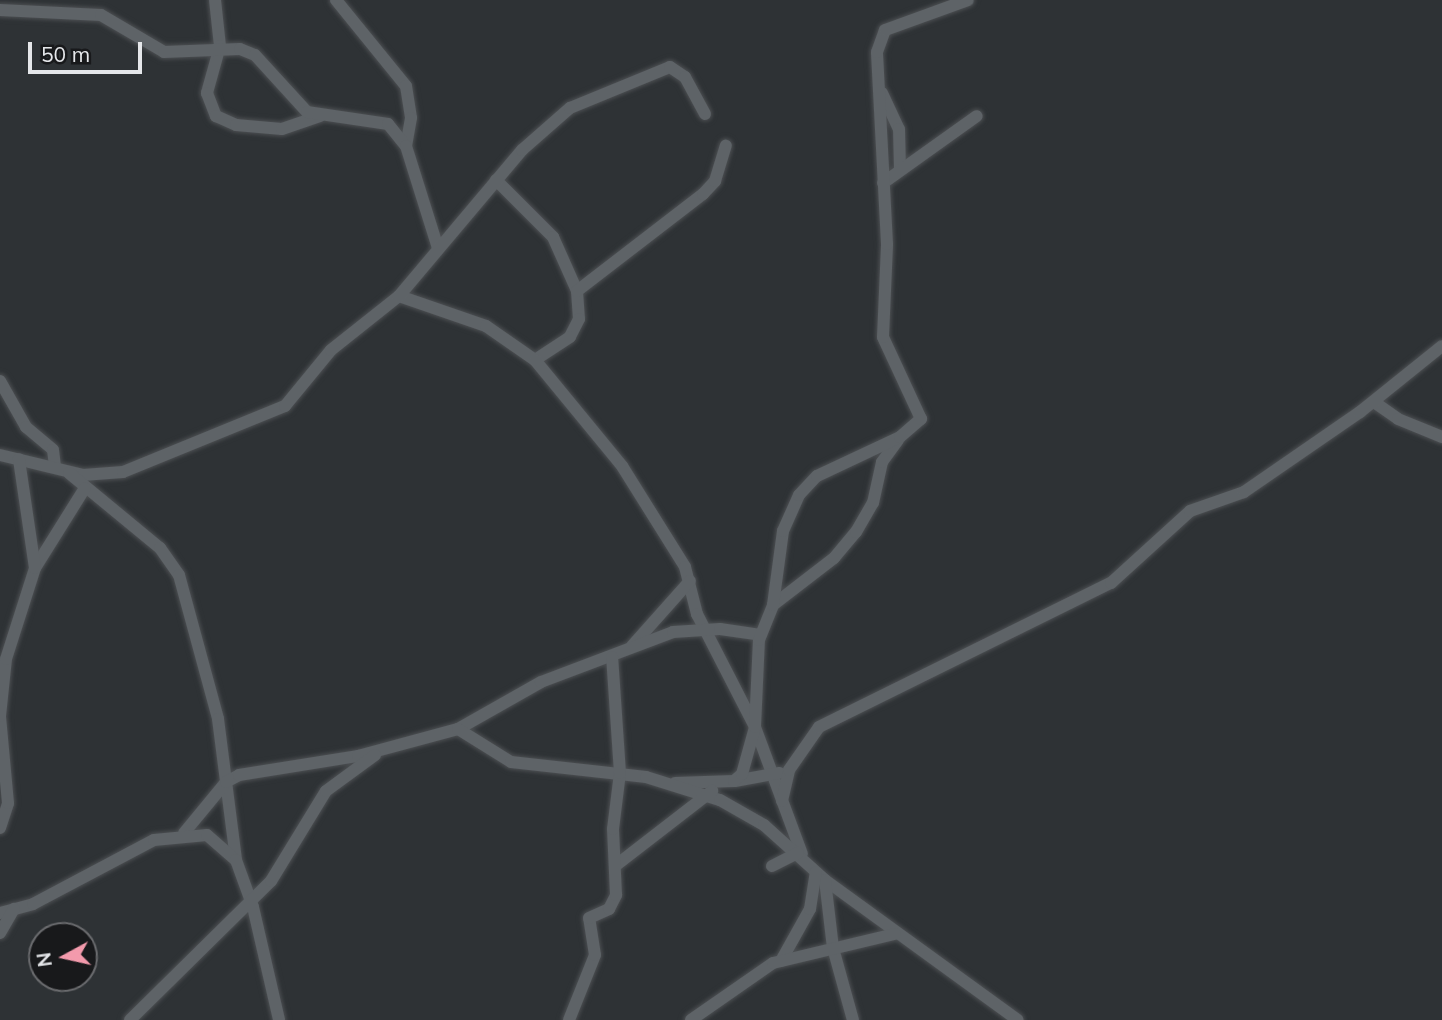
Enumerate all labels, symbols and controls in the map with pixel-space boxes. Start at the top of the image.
scale bar [32,28,145,72]
text: 50 m [41,41,90,67]
north arrow [28,922,98,992]
text: N [31,951,57,968]

